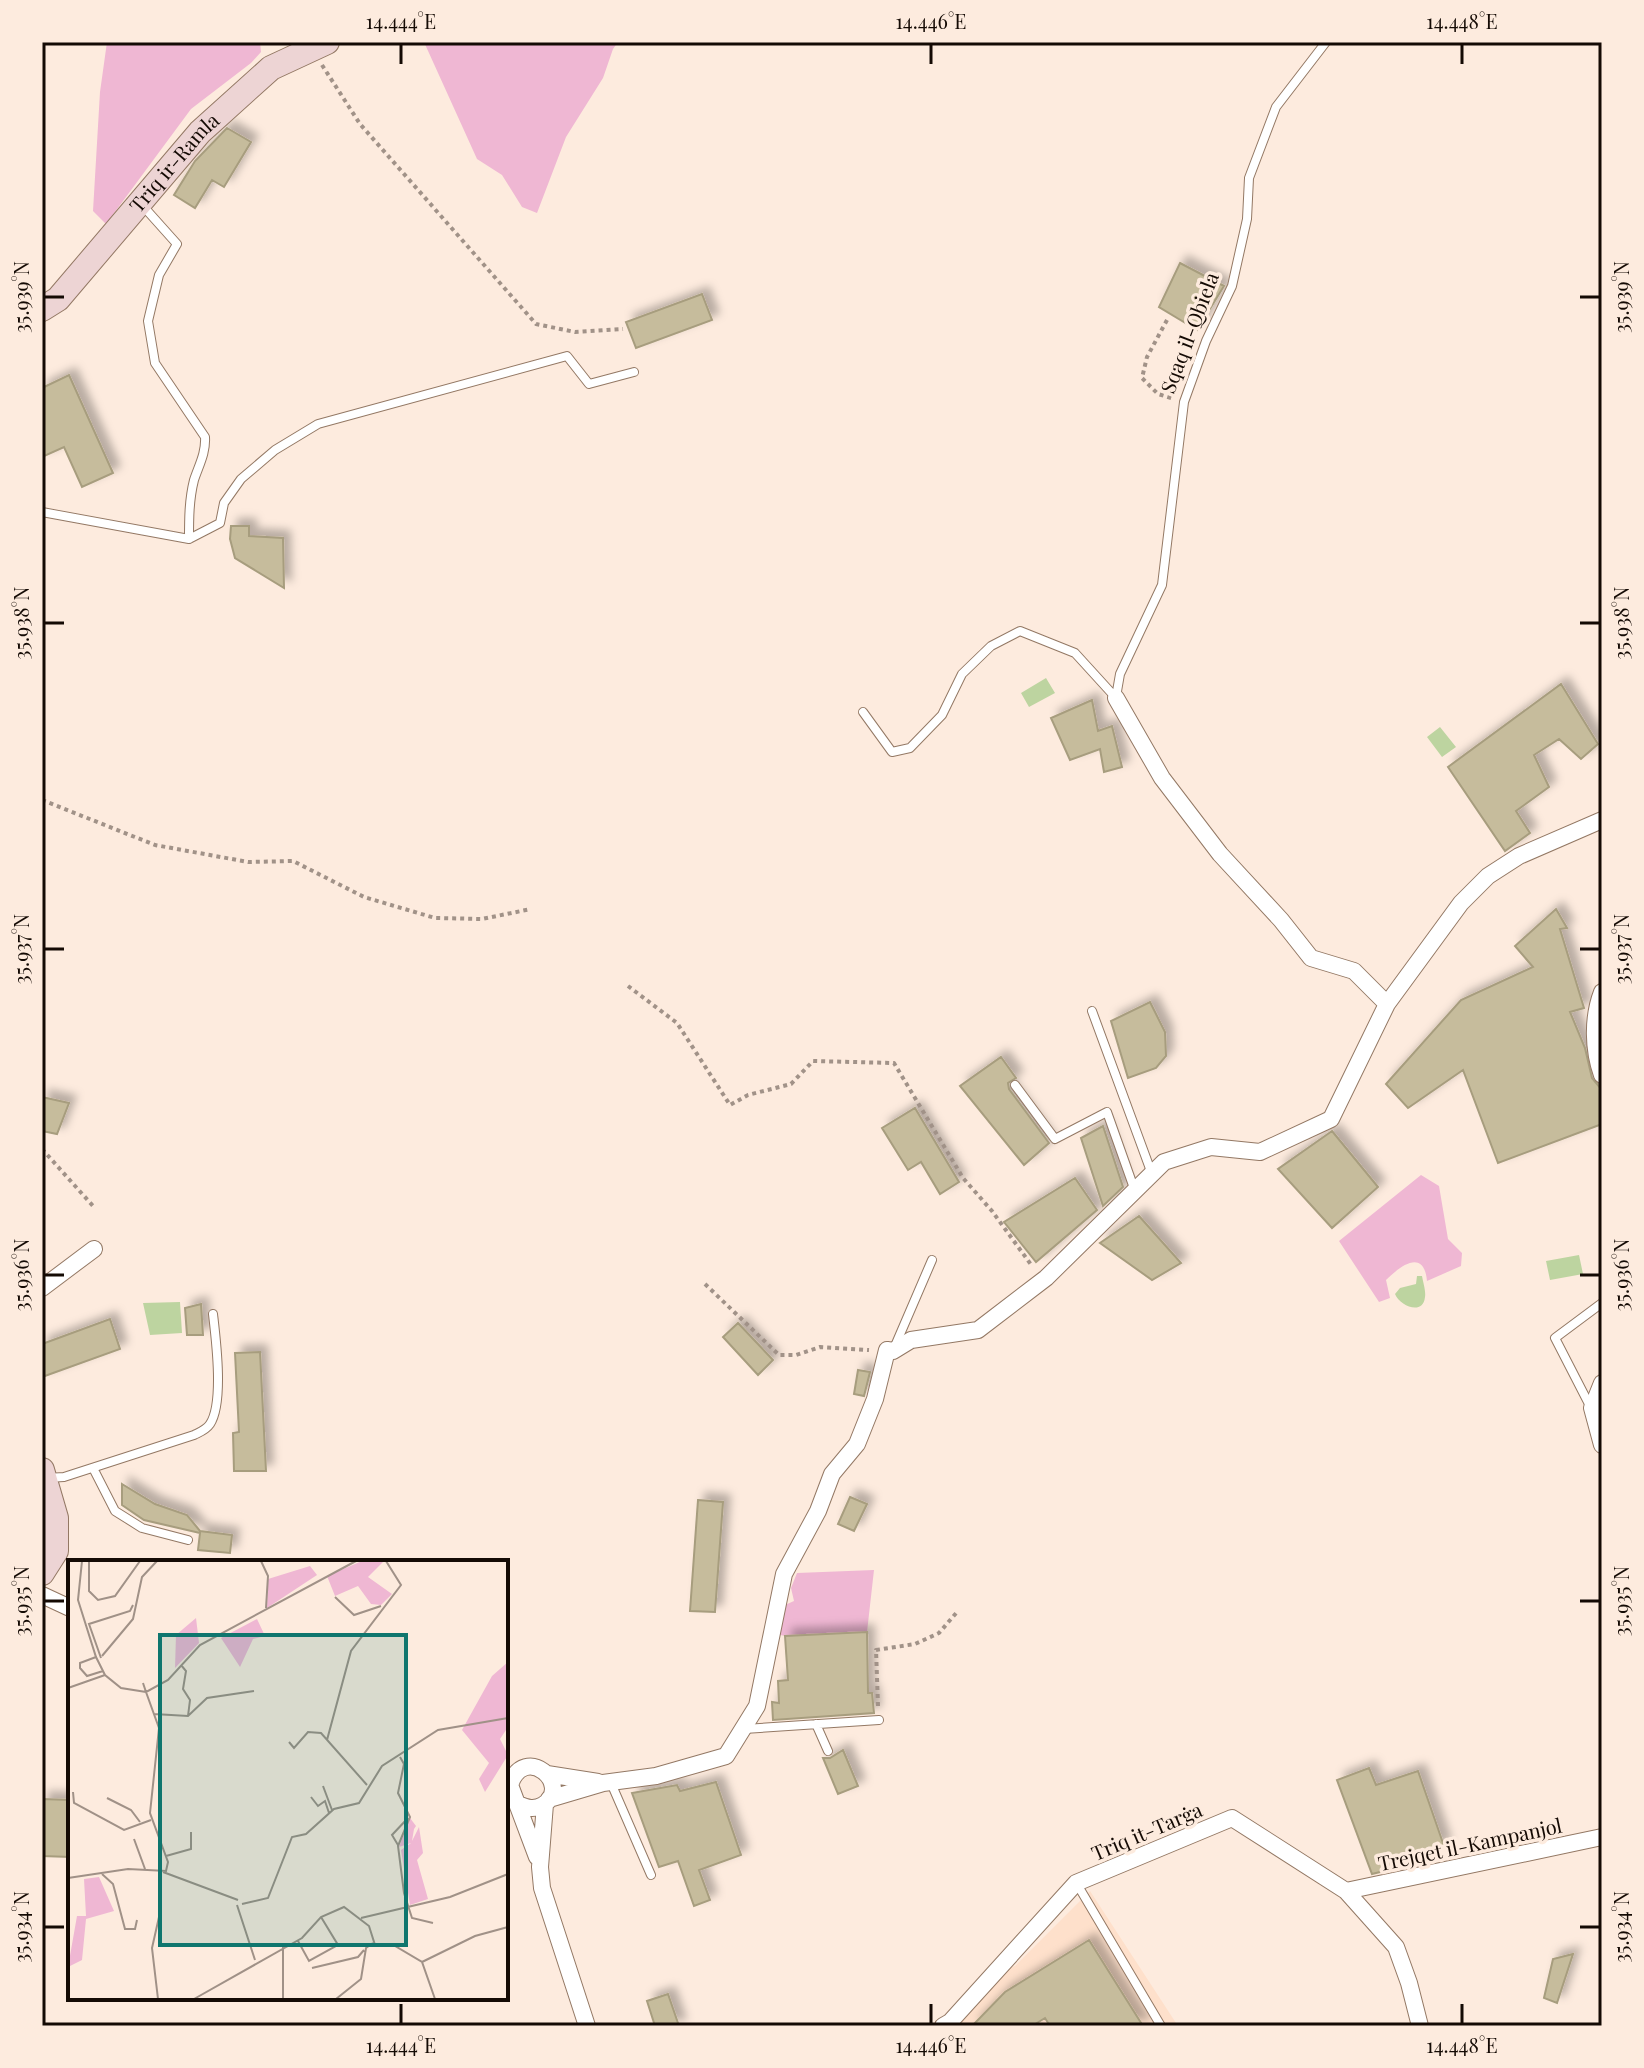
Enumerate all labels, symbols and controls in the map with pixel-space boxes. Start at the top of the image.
text: 14.444°E [366,7,436,34]
text: 14.446°E [895,7,967,34]
text: 14.448°E [1426,7,1498,34]
street label: Triq ir-Ramla [122,106,224,218]
text: 35.939°N [7,261,34,333]
text: 35.939°N [1607,261,1634,333]
street label: Sqaq il-Qbiela [1153,268,1224,397]
text: 35.938°N [7,587,34,659]
text: 35.938°N [1607,587,1634,659]
text: 35.937°N [7,914,34,984]
text: 35.937°N [1607,914,1634,984]
text: 35.936°N [7,1239,34,1311]
text: 35.936°N [1607,1239,1634,1311]
inset map [68,1560,508,2000]
text: 35.935°N [7,1566,34,1636]
text: 35.935°N [1607,1566,1634,1636]
street label: Triq it-Tarġa [1087,1795,1206,1866]
street label: Trejqet il-Kampanjol [1375,1811,1564,1876]
text: 35.934°N [7,1891,34,1963]
text: 35.934°N [1607,1891,1634,1963]
text: 14.444°E [366,2031,436,2058]
text: 14.446°E [895,2031,967,2058]
text: 14.448°E [1426,2031,1498,2058]

